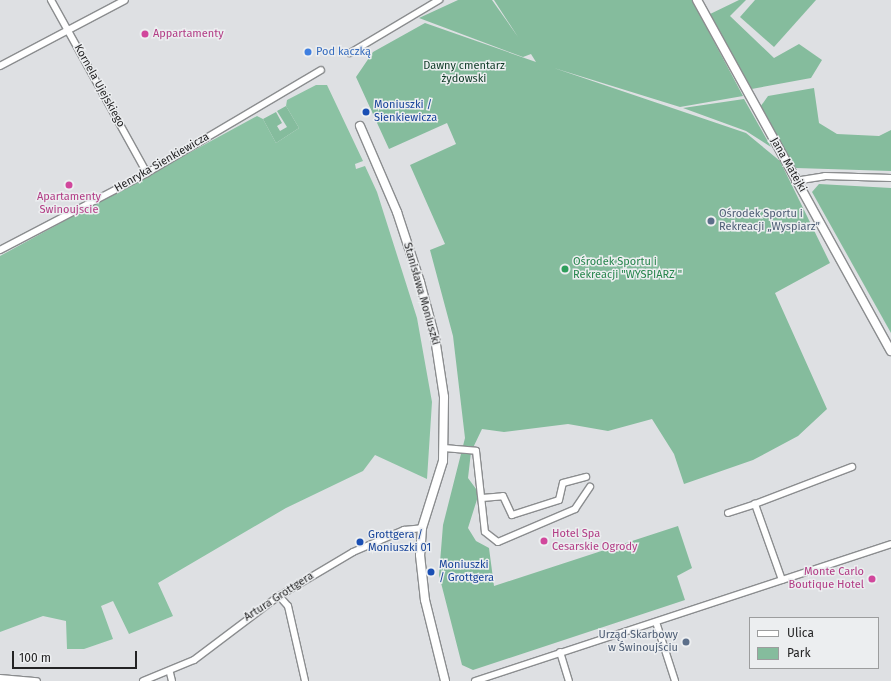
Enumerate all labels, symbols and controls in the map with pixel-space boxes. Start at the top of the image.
place label: Appartamenty [153,27,224,41]
marker: Appartamenty [140,29,150,39]
street label: Kornela Ujejskiego [71,42,127,130]
place label: Pod kaczką [316,45,371,59]
marker: Pod kaczką [303,47,313,57]
park label: Dawny cmentarz żydowski [423,60,505,86]
place label: Moniuszki / Sienkiewicza [374,99,437,125]
marker: Moniuszki / Sienkiewicza [361,107,371,117]
street label: Henryka Sienkiewicza [112,131,212,195]
street label: Jana Matejki [767,135,809,195]
marker: Apartamenty Swinoujscie [64,180,74,190]
place label: Apartamenty Swinoujscie [37,191,101,217]
place label: Ośrodek Sportu i Rekreacji „Wyspiarz” [719,208,820,234]
marker: Ośrodek Sportu i Rekreacji „Wyspiarz” [706,216,716,226]
street label: Stanisława Moniuszki [400,241,442,347]
place label: Ośrodek Sportu i Rekreacji "WYSPIARZ " [573,256,682,282]
marker: Ośrodek Sportu i Rekreacji "WYSPIARZ " [560,264,570,274]
place label: Hotel Spa Cesarskie Ogrody [552,528,637,554]
place label: Grottgera / Moniuszki 01 [368,529,431,555]
marker: Hotel Spa Cesarskie Ogrody [539,536,549,546]
marker: Grottgera / Moniuszki 01 [355,537,365,547]
place label: Moniuszki / Grottgera [439,559,494,585]
place label: Monte Carlo Boutique Hotel [789,566,864,592]
marker: Moniuszki / Grottgera [426,567,436,577]
street label: Artura Grottgera [242,570,316,624]
marker: Monte Carlo Boutique Hotel [867,574,877,584]
legend [749,617,879,669]
text: Ulica [787,626,814,640]
place label: Urząd Skarbowy w Świnoujściu [599,629,678,655]
marker: Urząd Skarbowy w Świnoujściu [681,637,691,647]
scale bar [14,643,139,669]
text: Park [787,646,811,660]
text: 100 m [19,651,51,665]

